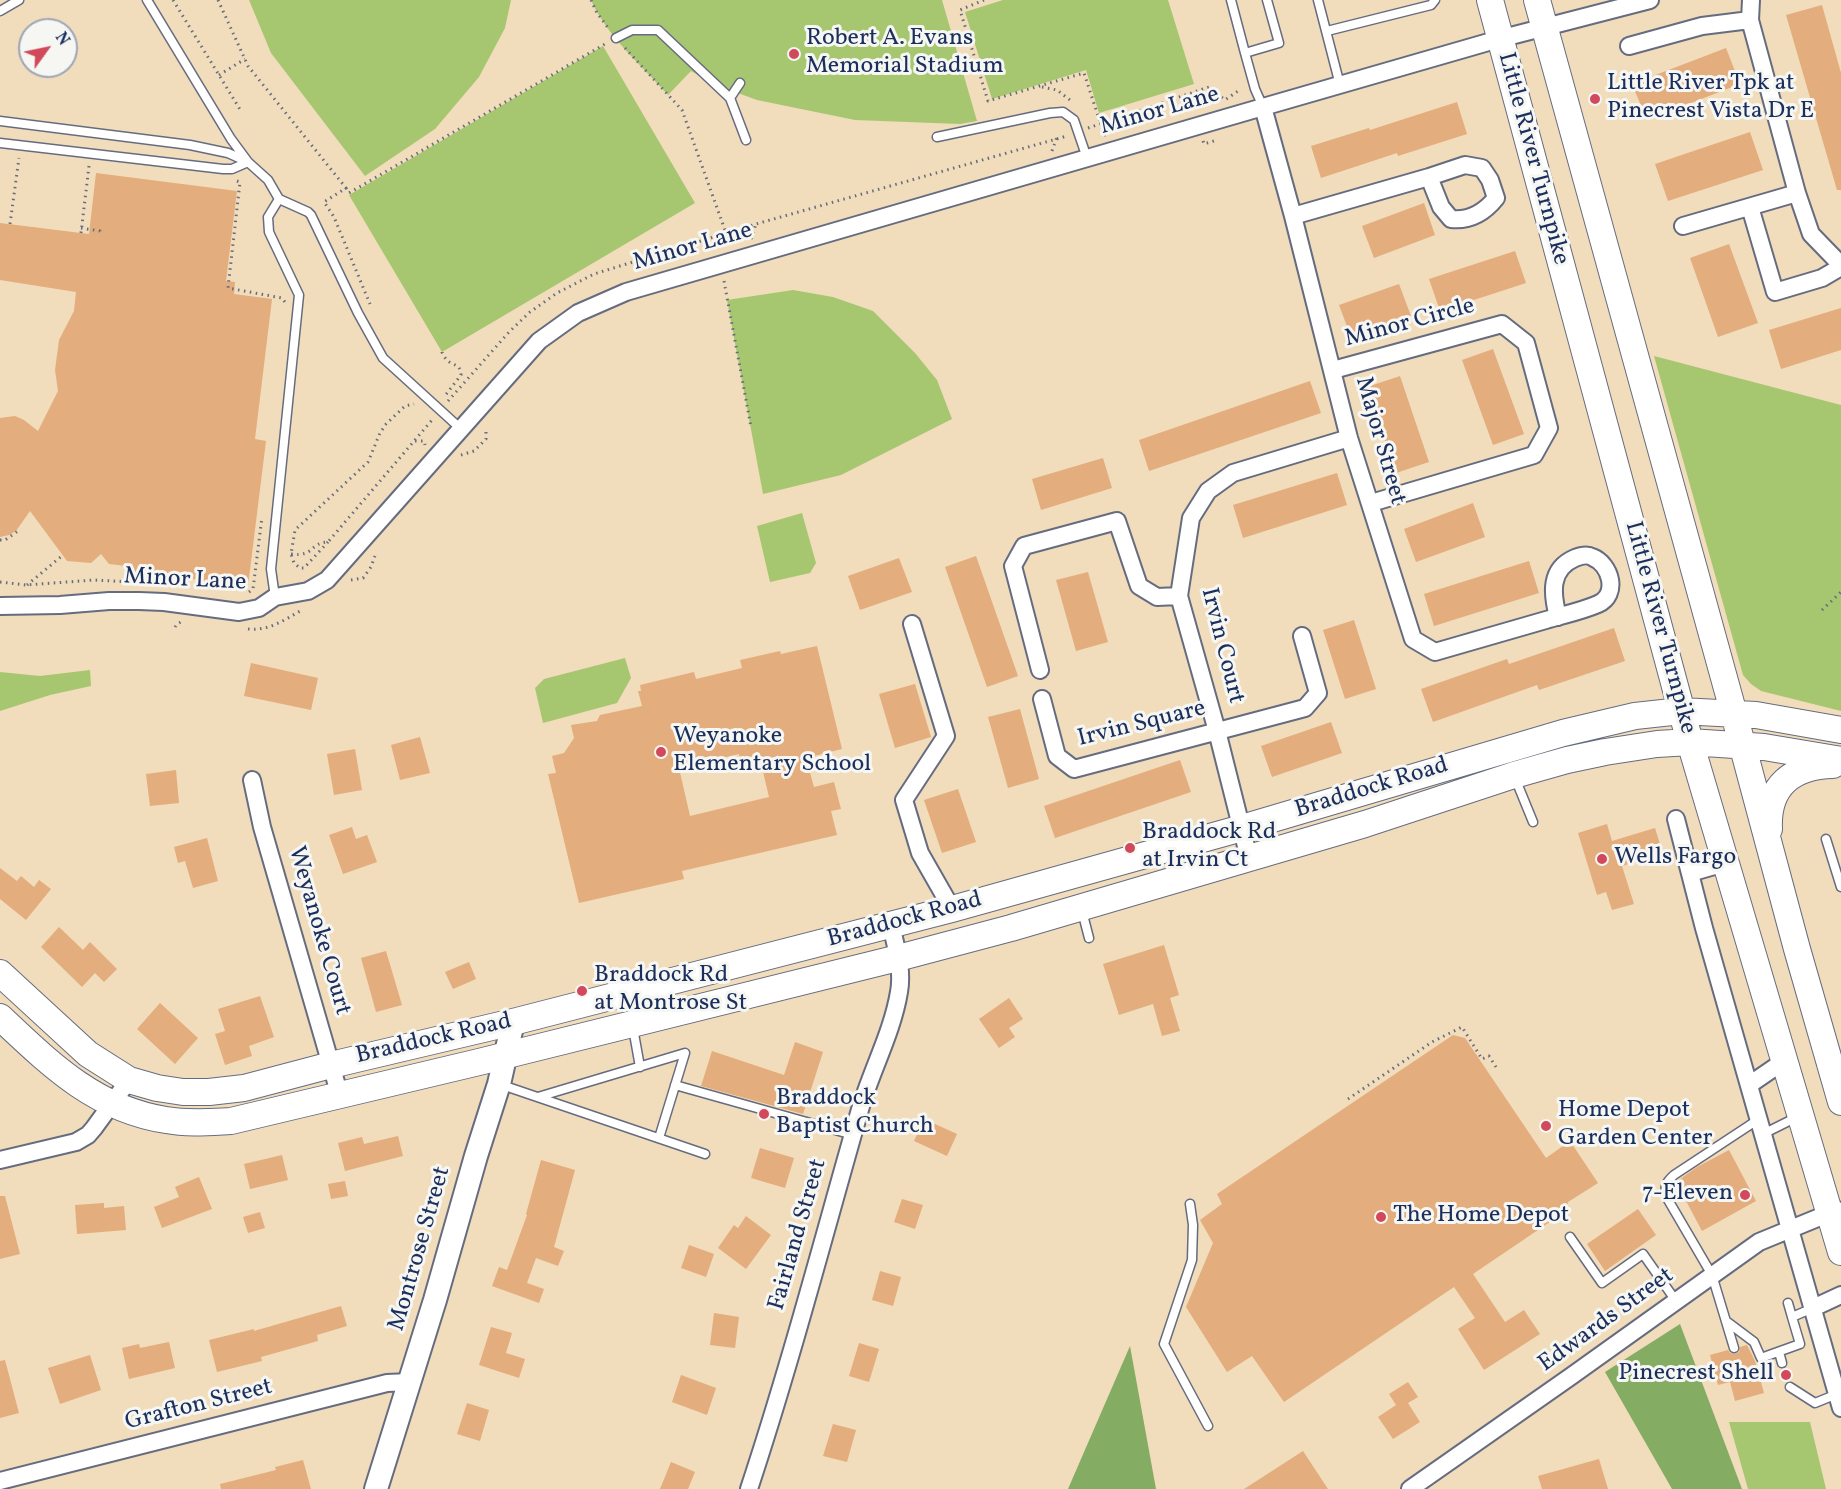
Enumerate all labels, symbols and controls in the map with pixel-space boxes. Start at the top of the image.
north arrow [18,18,78,78]
place label: Robert A. Evans Memorial Stadium [806,26,1004,82]
text: N [49,28,74,50]
marker: Robert A. Evans Memorial Stadium [787,47,801,61]
street label: Little River Turnpike [1490,50,1574,268]
place label: Little River Tpk at Pinecrest Vista Dr E [1607,71,1814,127]
street label: Minor Lane [1097,81,1223,143]
marker: Little River Tpk at Pinecrest Vista Dr E [1588,92,1602,106]
street label: Minor Lane [630,217,756,279]
street label: Minor Circle [1342,293,1478,355]
street label: Major Street [1347,374,1411,508]
street label: Little River Turnpike [1617,519,1701,737]
street label: Minor Lane [123,563,247,599]
street label: Irvin Court [1193,585,1249,707]
street label: Irvin Square [1075,695,1209,755]
place label: Weyanoke Elementary School [673,724,871,780]
marker: Weyanoke Elementary School [654,745,668,759]
street label: Braddock Road [1292,752,1452,826]
place label: Braddock Rd at Irvin Ct [1142,820,1276,876]
marker: Braddock Rd at Irvin Ct [1123,841,1137,855]
street label: Weyanoke Court [280,843,356,1019]
place label: Wells Fargo [1614,845,1736,873]
marker: Wells Fargo [1595,852,1609,866]
street label: Braddock Road [824,887,986,955]
place label: Braddock Rd at Montrose St [594,963,747,1019]
marker: Braddock Rd at Montrose St [575,984,589,998]
street label: Braddock Road [353,1008,515,1072]
place label: Braddock Baptist Church [776,1086,934,1142]
place label: Home Depot Garden Center [1558,1098,1713,1154]
marker: Braddock Baptist Church [757,1107,771,1121]
marker: Home Depot Garden Center [1539,1119,1553,1133]
street label: Fairland Street [764,1156,834,1314]
street label: Montrose Street [384,1164,458,1334]
place label: 7-Eleven [1642,1181,1733,1209]
marker: 7-Eleven [1738,1188,1752,1202]
place label: The Home Depot [1393,1203,1569,1231]
marker: The Home Depot [1374,1210,1388,1224]
street label: Edwards Street [1534,1262,1680,1380]
place label: Pinecrest Shell [1618,1361,1774,1389]
marker: Pinecrest Shell [1779,1368,1793,1382]
street label: Grafton Street [122,1374,276,1438]

